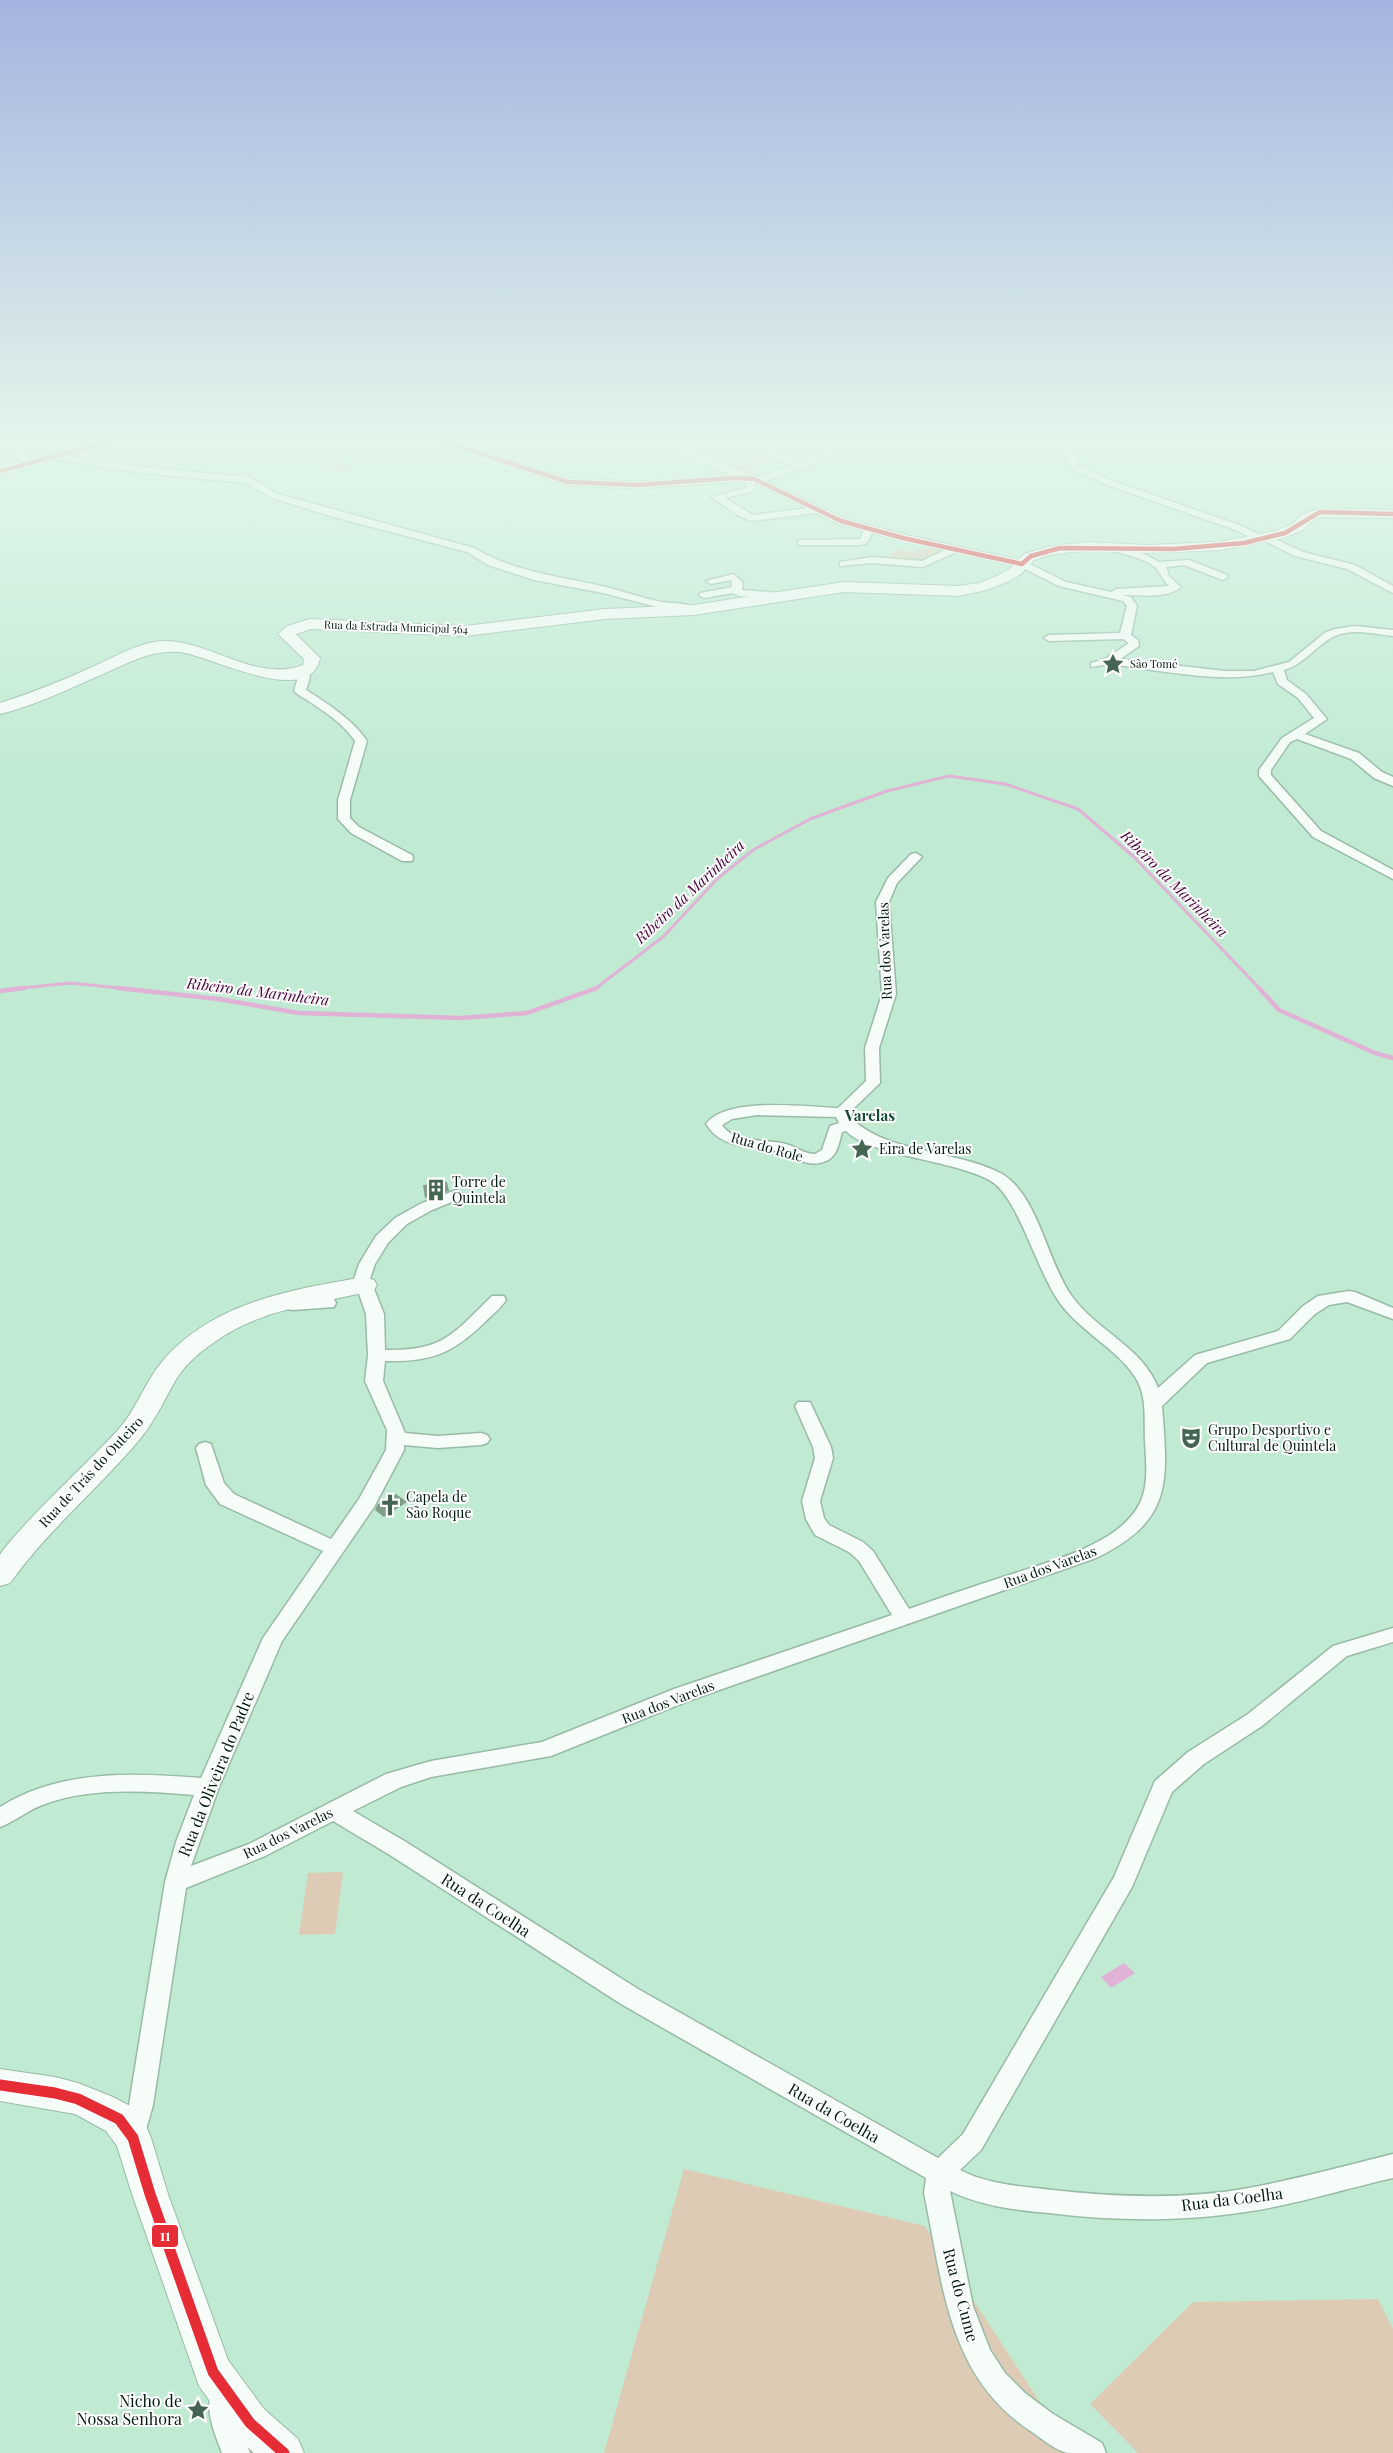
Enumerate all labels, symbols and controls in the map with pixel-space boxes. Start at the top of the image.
street label: Rua da Estrada Municipal 564 [324,616,469,637]
place icon: São Tomé [1100,651,1126,677]
place label: São Tomé [1130,656,1178,671]
water label: Ribeiro da Marinheira [1116,825,1233,941]
water label: Ribeiro da Marinheira [629,835,749,948]
street label: Rua dos Varelas [873,902,896,1000]
water label: Ribeiro da Marinheira [185,972,331,1010]
district label: Varelas [844,1105,895,1125]
street label: Rua do Role [729,1127,805,1166]
place icon: Eira de Varelas [849,1136,875,1162]
place label: Eira de Varelas [879,1139,972,1158]
place label: Torre de Quintela [452,1172,506,1207]
building icon: Torre de Quintela [423,1177,449,1203]
street label: Rua de Trás do Outeiro [34,1412,147,1531]
place label: Grupo Desportivo e Cultural de Quintela [1208,1420,1336,1455]
theatre icon: Grupo Desportivo e Cultural de Quintela [1178,1425,1204,1451]
place label: Capela de São Roque [406,1487,472,1522]
church icon: Capela de São Roque [377,1492,403,1518]
street label: Rua dos Varelas [1001,1541,1099,1592]
street label: Rua dos Varelas [619,1675,717,1728]
street label: Rua da Oliveira do Padre [173,1688,258,1859]
street label: Rua dos Varelas [240,1803,336,1863]
street label: Rua da Coelha [438,1868,535,1941]
street label: Rua da Coelha [785,2078,884,2147]
street label: Rua da Coelha [1180,2182,1284,2215]
line badge: 11 [151,2224,179,2248]
text: 11 [160,2226,170,2245]
street label: Rua do Cume [939,2246,984,2344]
place label: Nicho de Nossa Senhora [77,2390,182,2429]
place icon: Nicho de Nossa Senhora [185,2397,211,2423]

